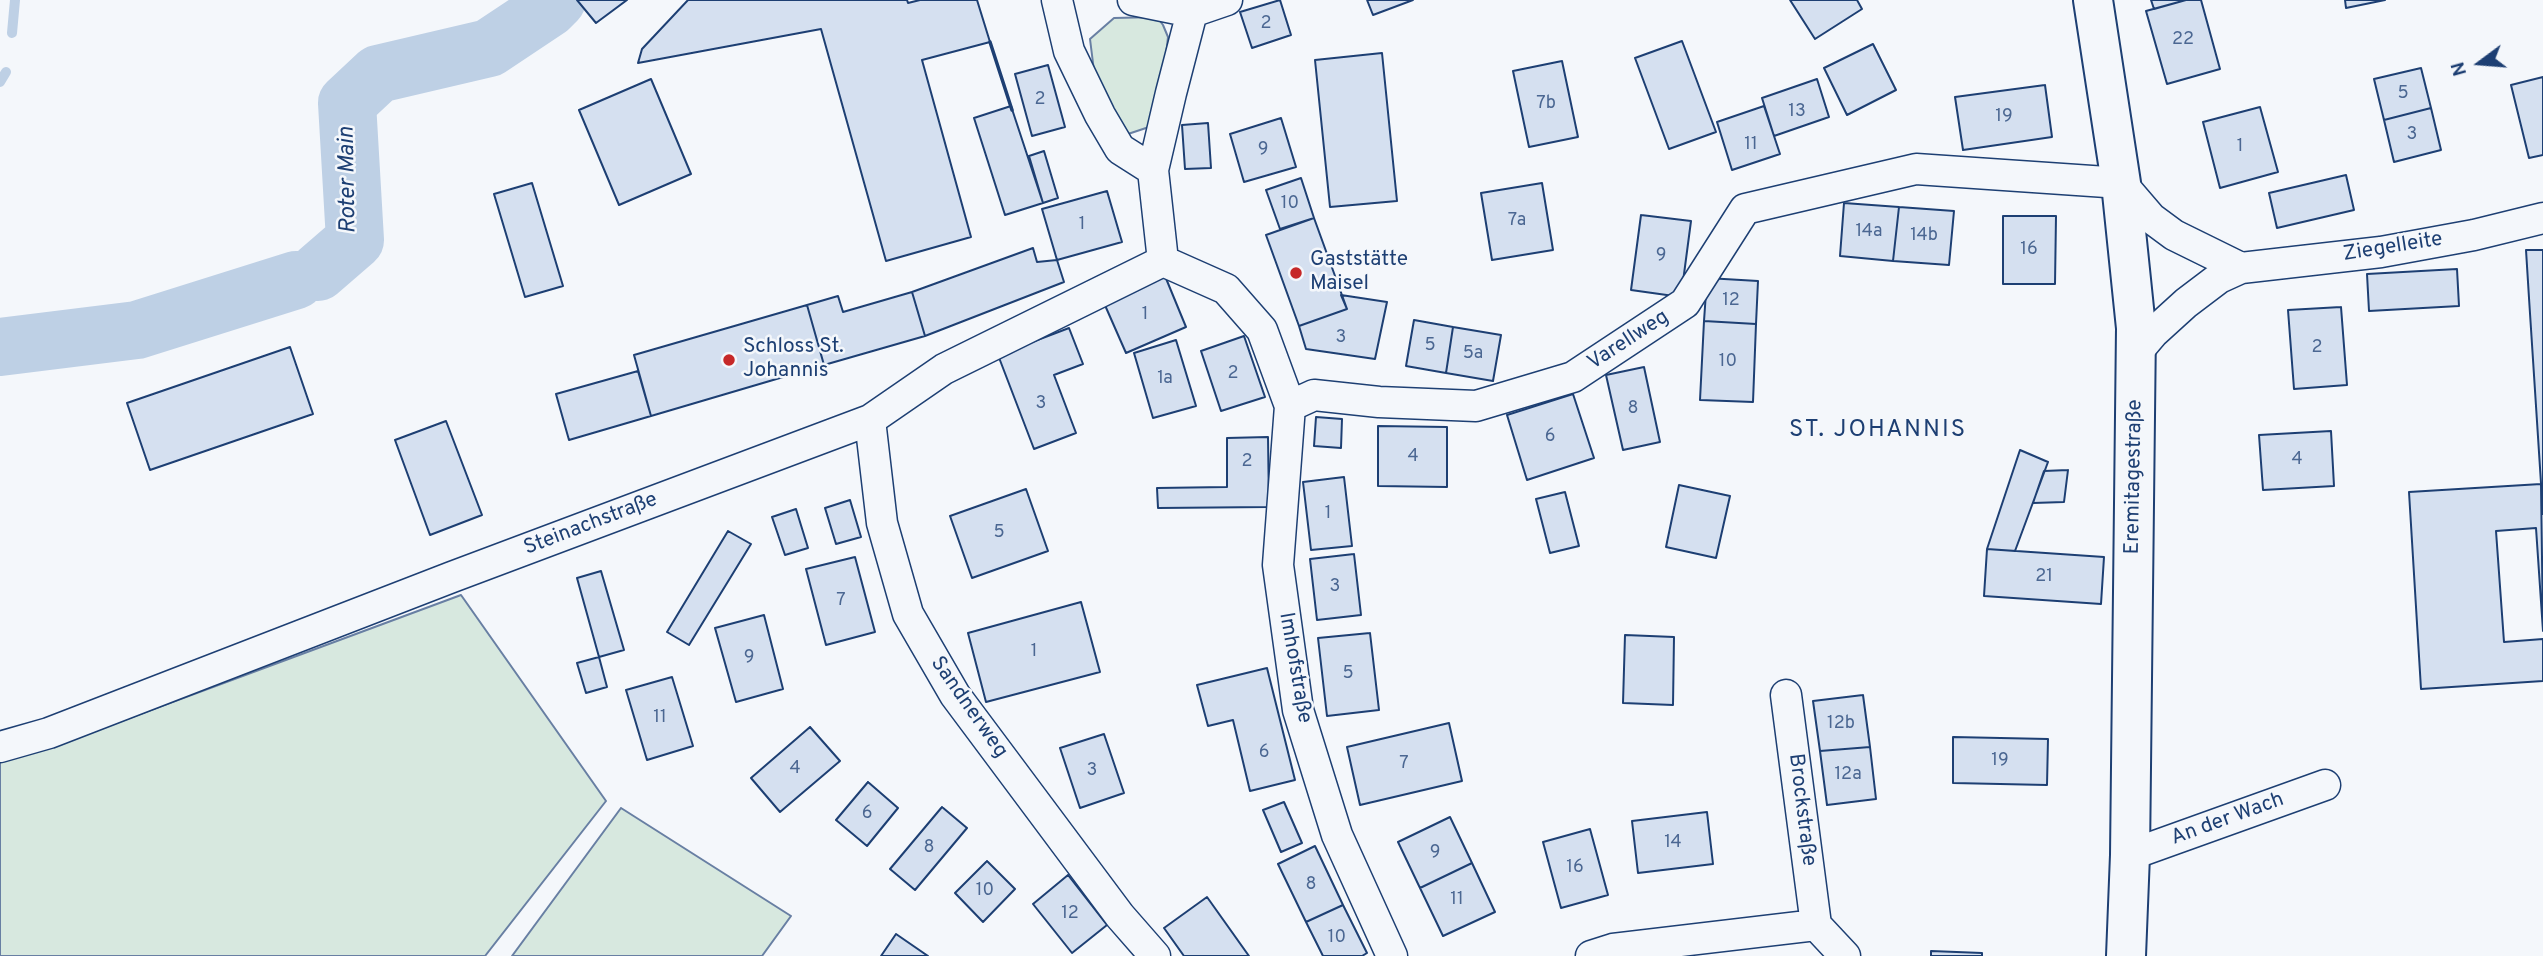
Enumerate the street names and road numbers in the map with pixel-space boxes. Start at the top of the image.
street label: Ziegelleite [2341,228,2445,268]
street label: Varellweg [1584,305,1674,377]
street label: Eremitagestraße [2121,399,2149,555]
street label: Steinachstraße [521,488,661,562]
street label: Imhofstraße [1272,611,1316,725]
street label: Sandnerweg [924,652,1012,764]
street label: Brockstraße [1782,752,1820,868]
street label: An der Wach [2168,788,2288,852]

